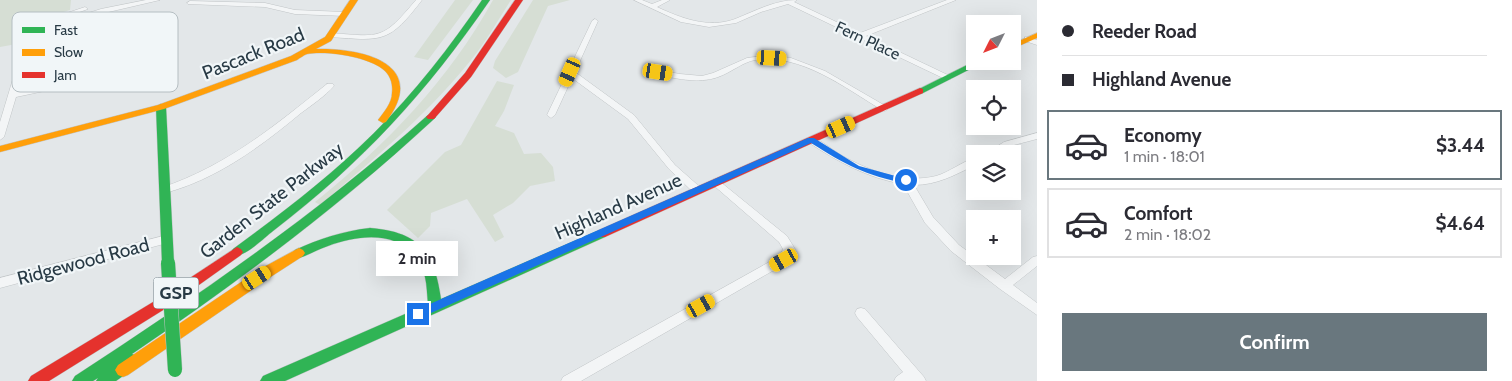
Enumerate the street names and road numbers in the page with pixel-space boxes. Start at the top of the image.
street label: Fern Place [832,17,903,64]
street label: Pascack Road [199,23,308,84]
street label: Garden State Parkway [195,137,348,263]
street label: Highland Avenue [551,168,685,245]
street label: Ridgewood Road [15,233,152,290]
road number: GSP [154,278,198,308]

